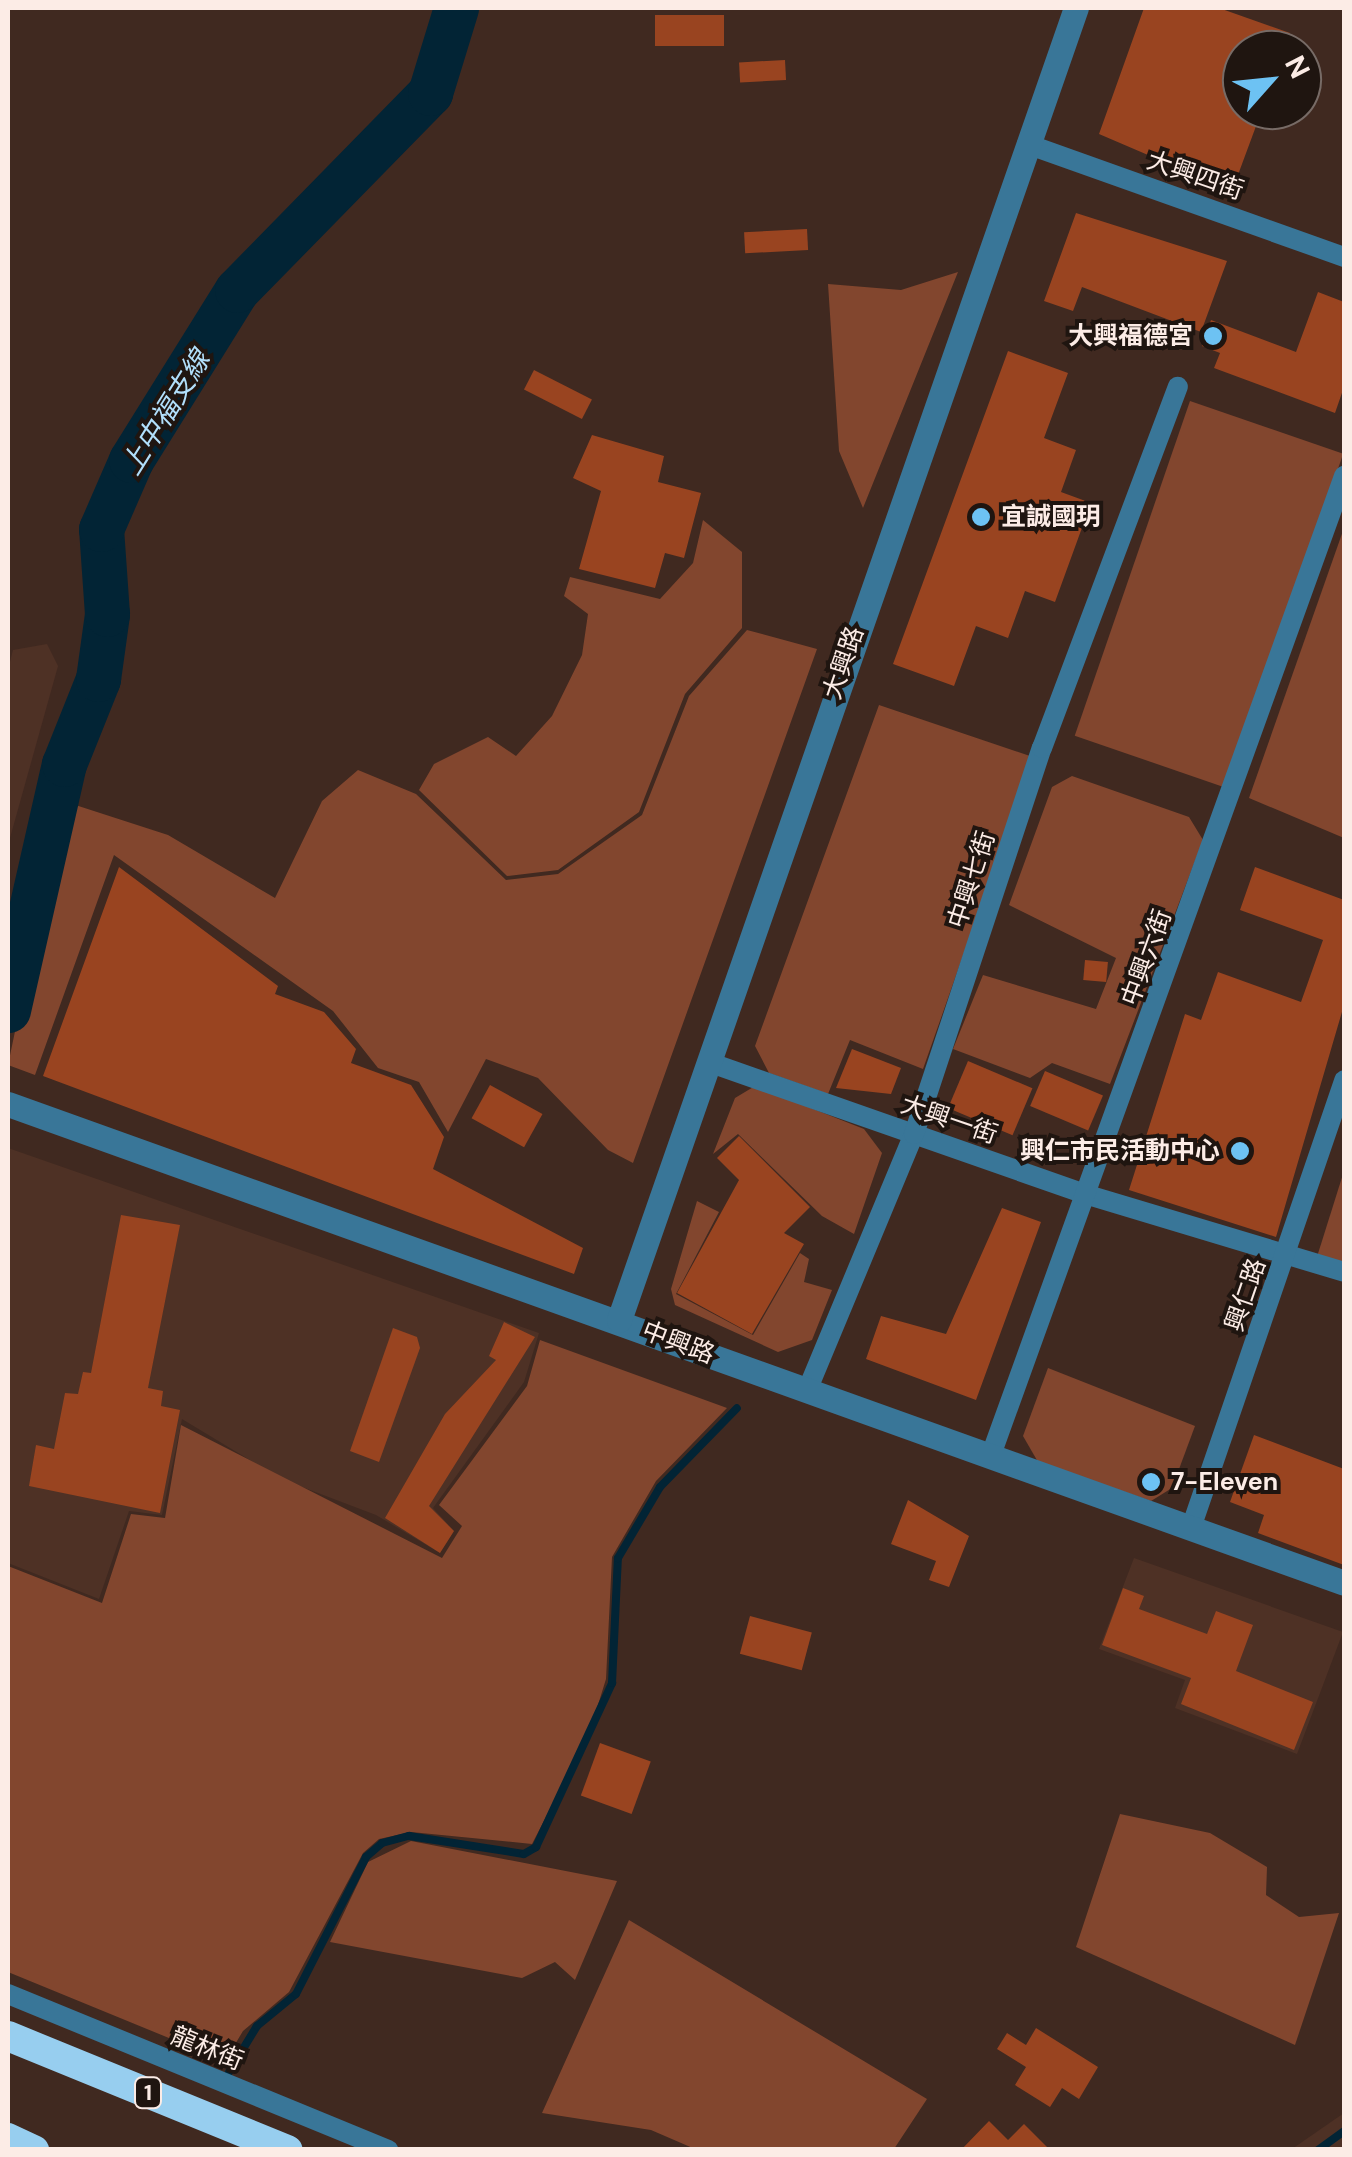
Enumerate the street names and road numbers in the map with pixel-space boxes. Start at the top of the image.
street label: 大興四街 [1143,146,1247,206]
street label: 大興路 [818,623,870,703]
street label: 中興七街 [942,828,1002,932]
street label: 中興六街 [1116,906,1178,1010]
street label: 大興一街 [897,1090,1001,1150]
street label: 興仁路 [1220,1255,1272,1335]
street label: 中興路 [638,1316,718,1370]
street label: 龍林街 [167,2021,247,2077]
road number: 1 [133,2076,163,2110]

